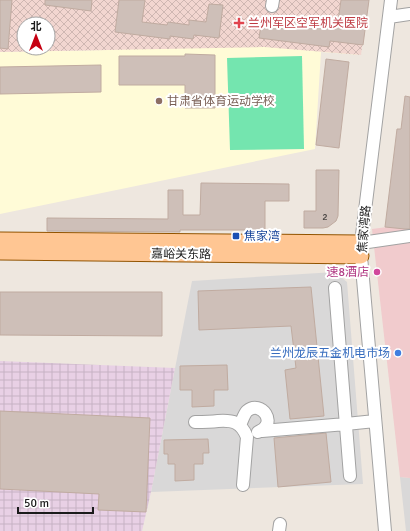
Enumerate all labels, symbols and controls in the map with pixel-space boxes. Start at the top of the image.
north arrow [16,16,56,56]
place label: 兰州军区空军机关医院 [248,16,368,31]
marker: 兰州军区空军机关医院 [233,17,245,29]
text: 北 [31,20,42,33]
place label: 甘肃省体育运动学校 [167,94,275,109]
marker: 甘肃省体育运动学校 [154,96,164,106]
street label: 焦家湾路 [355,204,374,254]
house number: 2 [322,211,328,223]
place label: 焦家湾 [244,229,280,244]
marker: 焦家湾 [231,231,241,241]
street label: 嘉峪关东路 [151,246,211,263]
place label: 速8酒店 [327,265,369,280]
marker: 速8酒店 [372,267,382,277]
place label: 兰州龙辰五金机电市场 [270,346,390,361]
marker: 兰州龙辰五金机电市场 [393,348,403,358]
scale bar [18,489,93,515]
text: 50 m [24,496,49,511]

